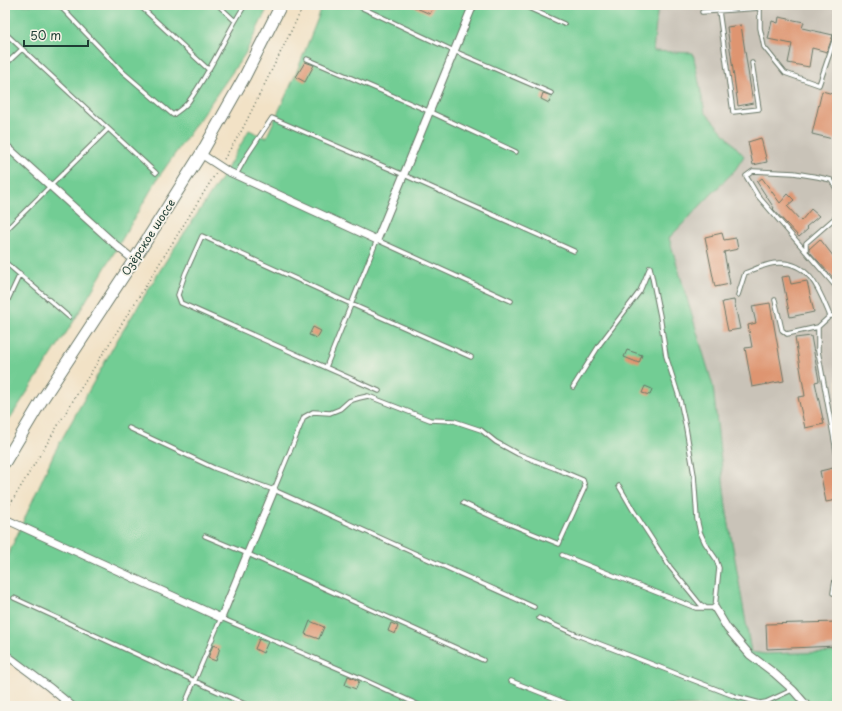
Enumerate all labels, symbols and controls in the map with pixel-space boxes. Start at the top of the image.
scale bar [24,22,88,48]
text: 50 m [30,26,61,44]
street label: Озёрское шоссе [117,195,179,279]

